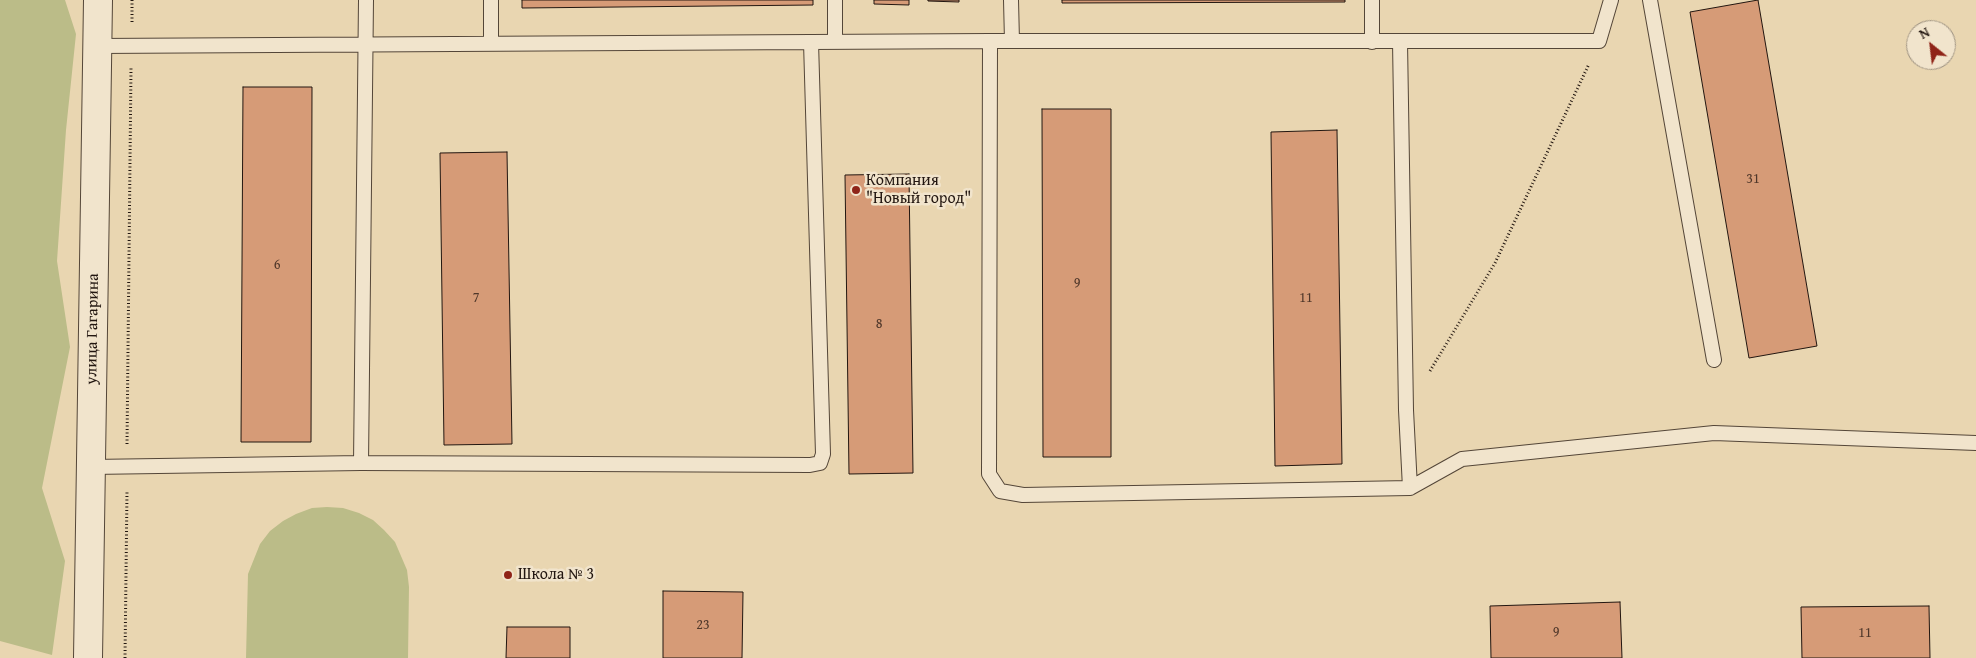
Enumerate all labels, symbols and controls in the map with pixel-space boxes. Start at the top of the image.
north arrow [1906,20,1956,70]
text: N [1915,22,1933,44]
place label: Компания "Новый город" [866,171,971,209]
house number: 31 [1746,171,1760,187]
marker: Компания "Новый город" [850,184,862,196]
house number: 6 [274,257,280,273]
street label: улица Гагарина [82,273,104,385]
house number: 9 [1074,275,1080,291]
house number: 7 [473,290,479,306]
house number: 11 [1299,290,1313,306]
house number: 8 [876,316,882,332]
place label: Школа № 3 [518,565,594,585]
marker: Школа № 3 [502,569,514,581]
house number: 23 [696,617,710,633]
house number: 9 [1553,624,1559,640]
house number: 11 [1858,625,1872,641]

